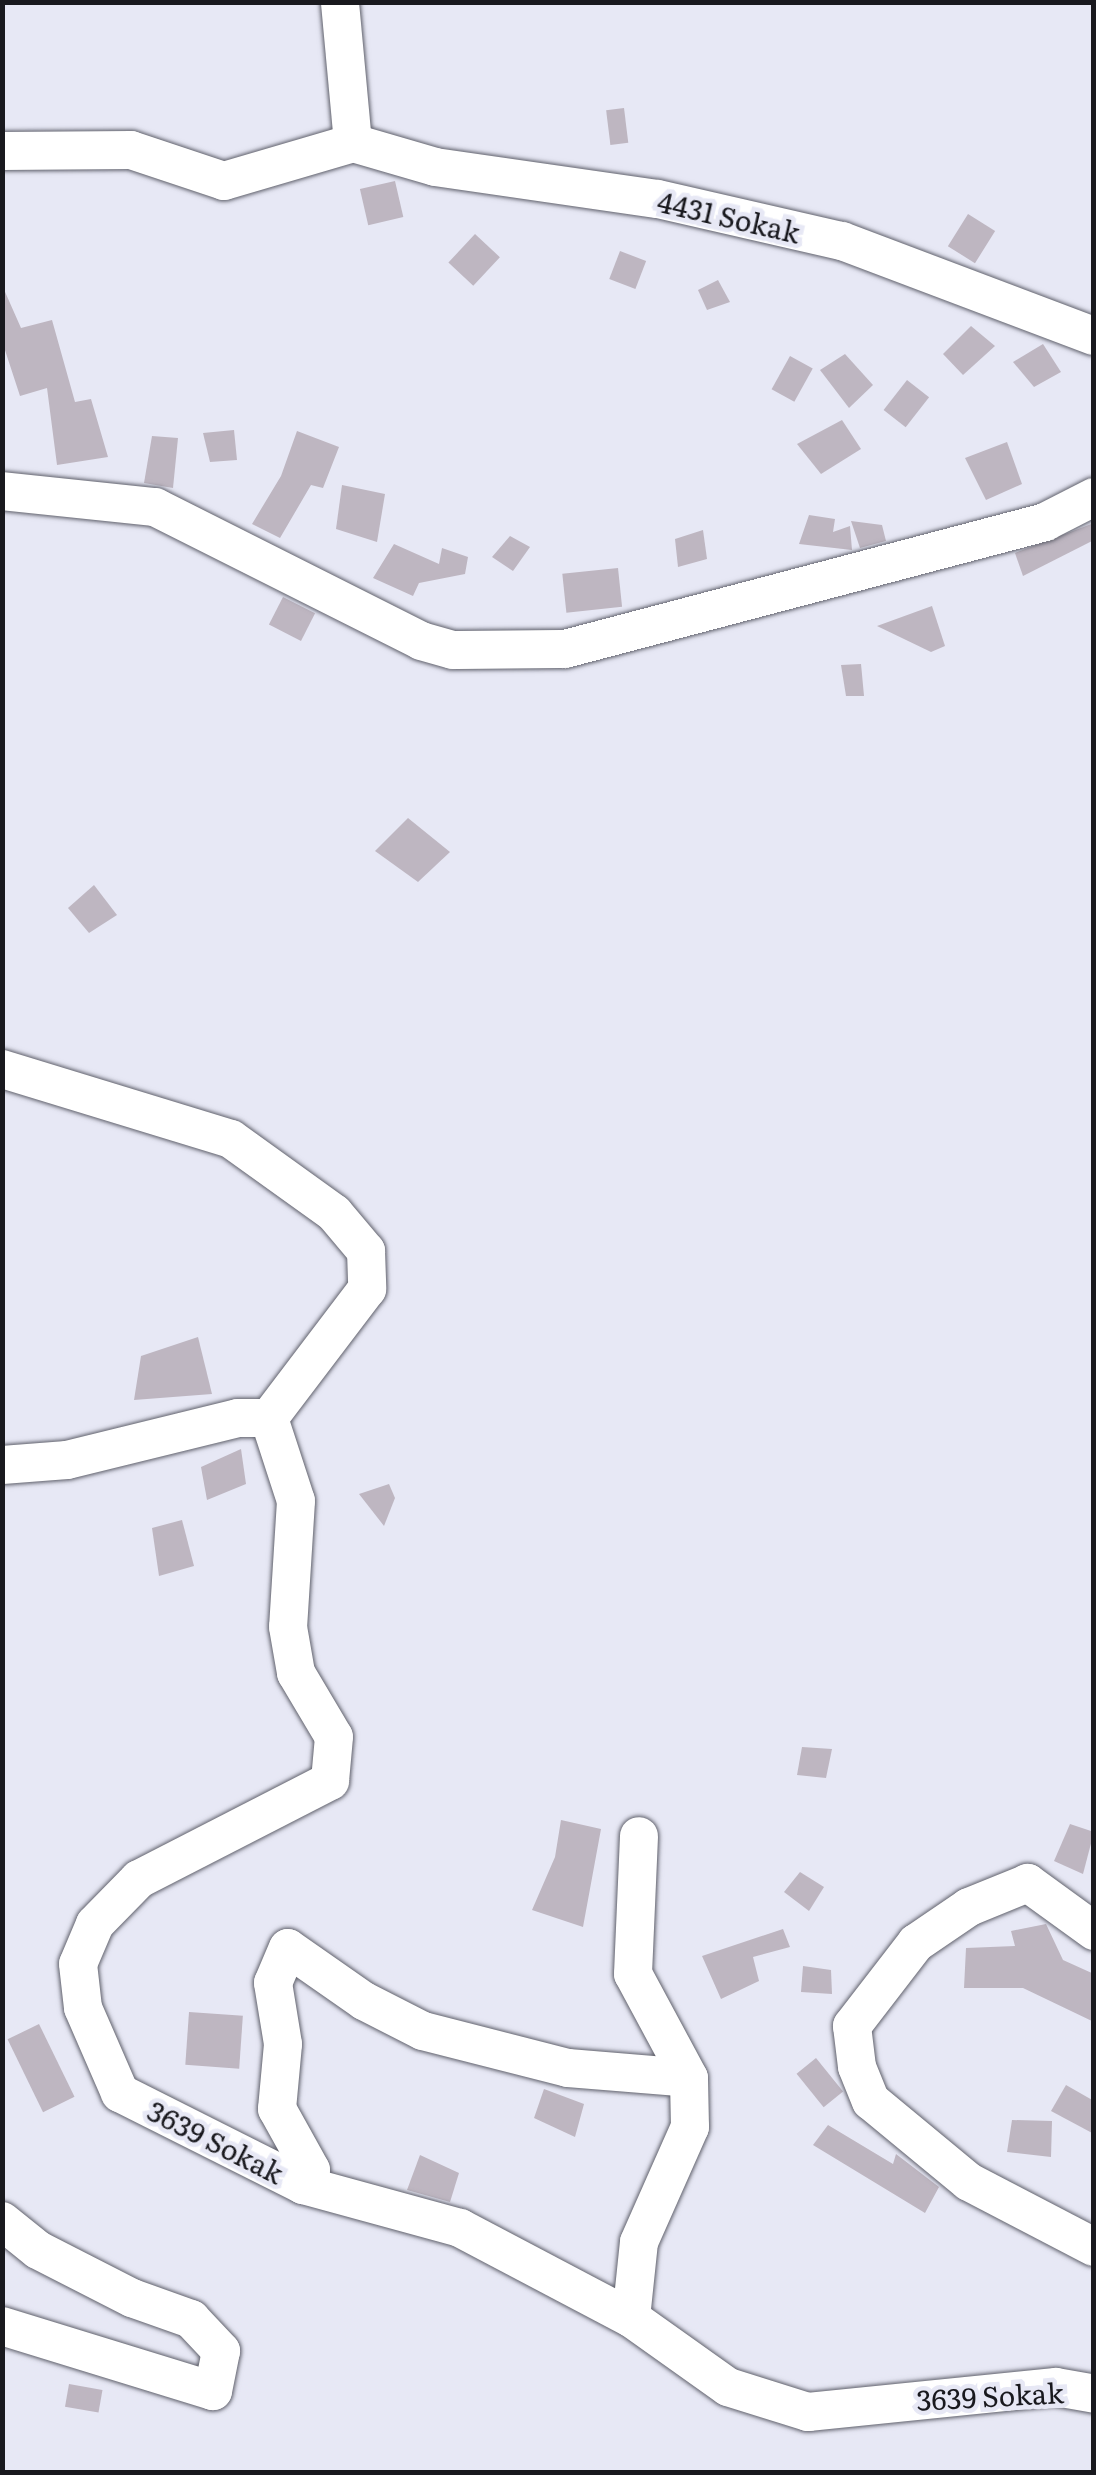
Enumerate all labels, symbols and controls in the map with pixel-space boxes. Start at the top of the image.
street label: 4431 Sokak [655,183,803,249]
street label: 3639 Sokak [143,2093,289,2189]
street label: 3639 Sokak [915,2374,1065,2416]

